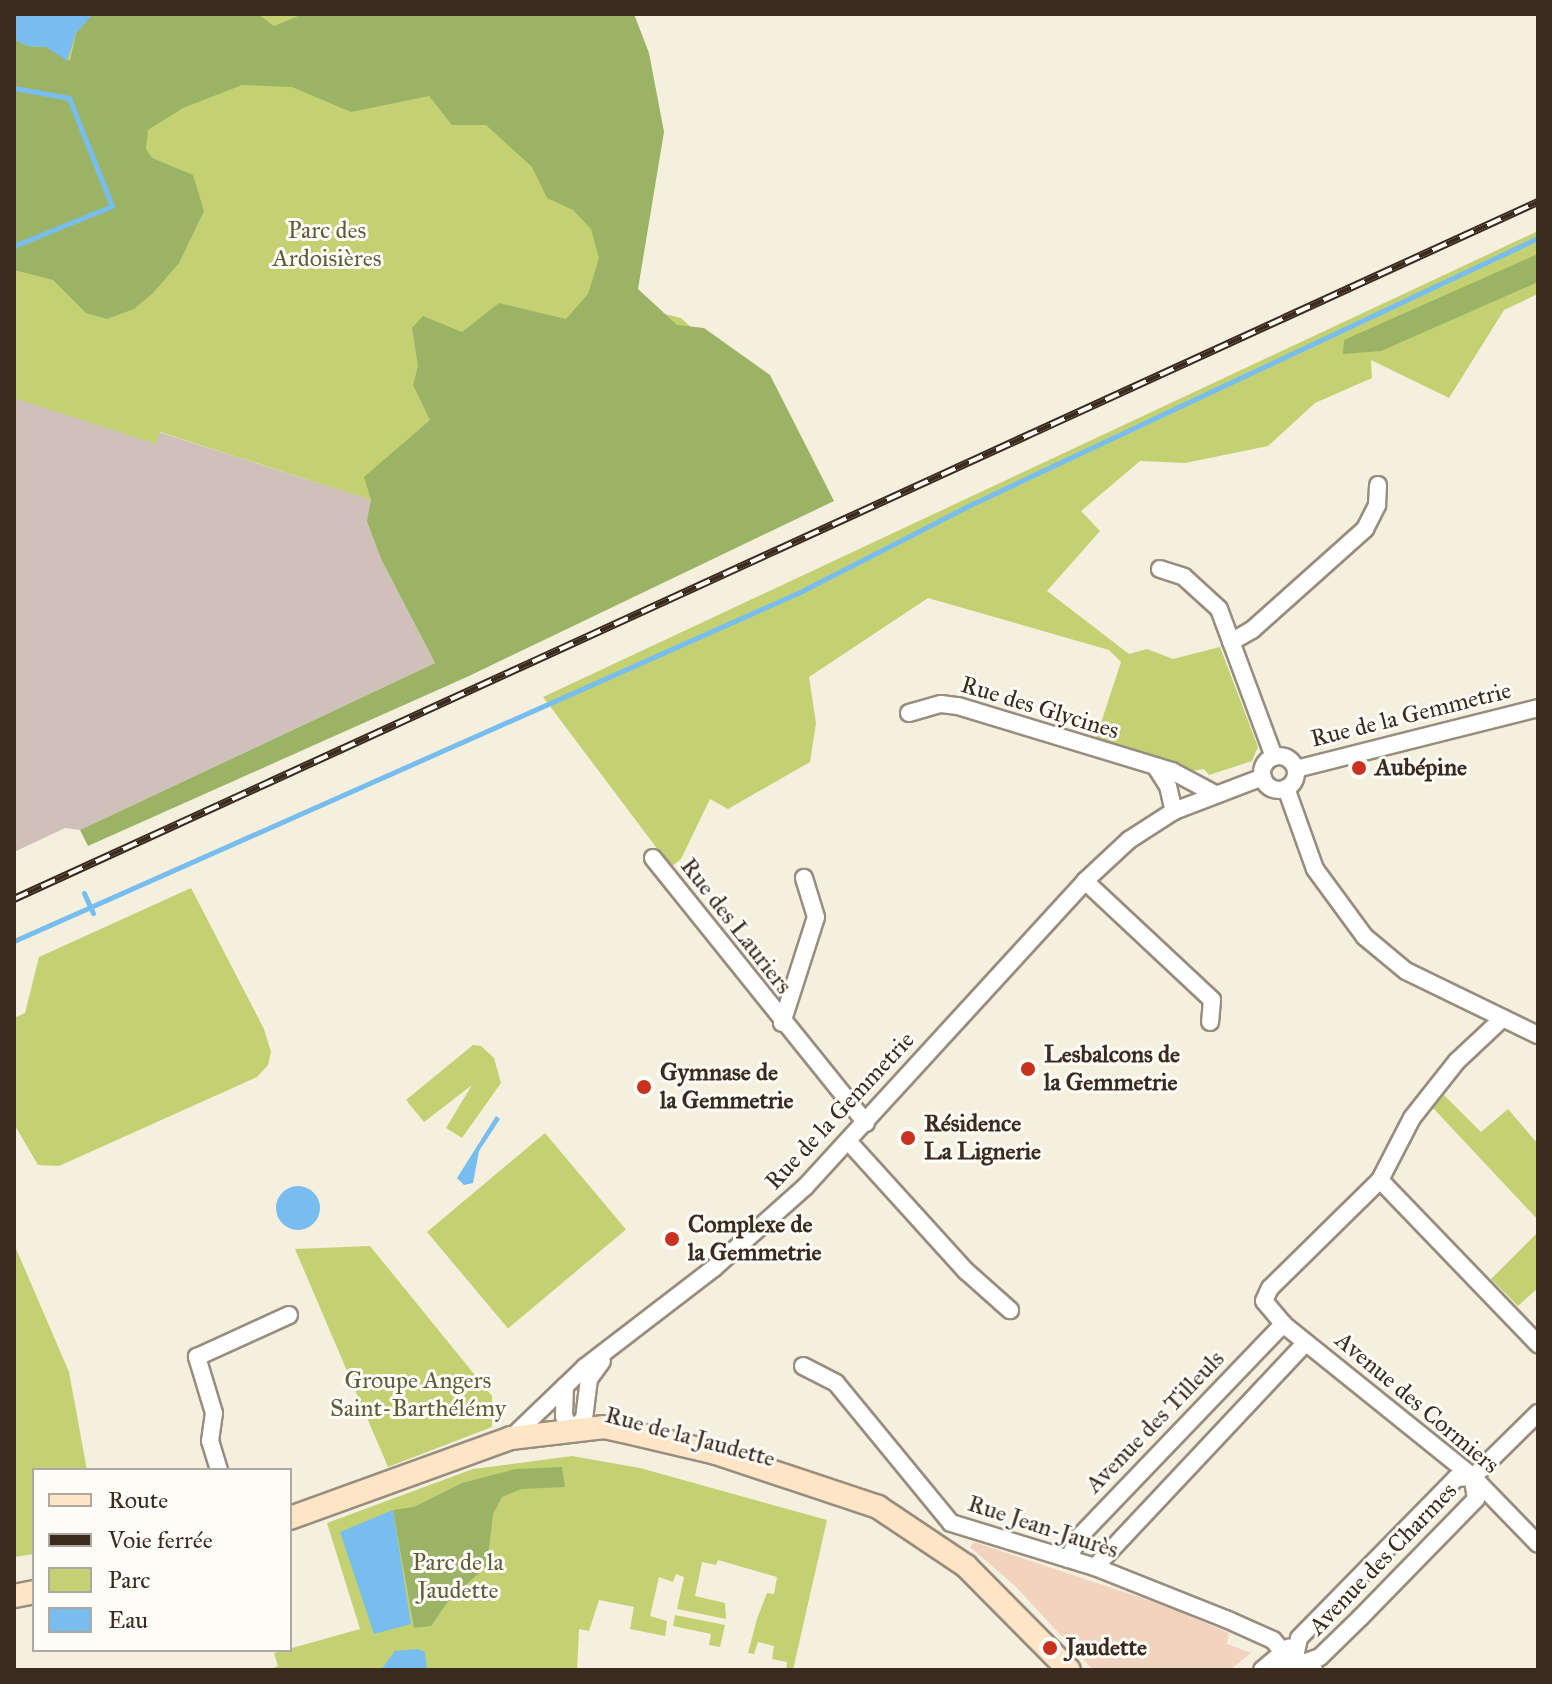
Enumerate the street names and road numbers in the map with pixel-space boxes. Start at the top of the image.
street label: Rue des Glycines [957,670,1123,746]
street label: Rue de la Gemmetrie [1308,676,1514,754]
street label: Rue des Lauriers [674,852,798,1000]
street label: Rue de la Gemmetrie [759,1026,921,1196]
street label: Avenue des Cormiers [1329,1326,1505,1480]
street label: Avenue des Tilleuls [1080,1345,1230,1499]
street label: Rue de la Jaudette [602,1400,778,1474]
street label: Avenue des Charmes [1303,1477,1463,1641]
street label: Rue Jean-Jaurès [964,1489,1122,1565]

